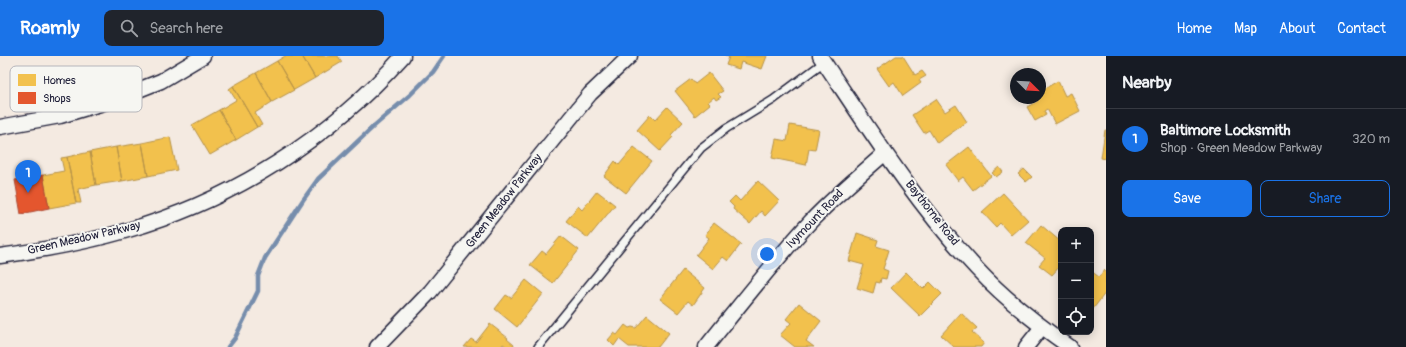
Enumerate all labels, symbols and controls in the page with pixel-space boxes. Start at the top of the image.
search box [104,10,384,46]
text: Roamly [20,16,80,40]
icon: search [118,17,140,39]
text: Search here [150,19,223,38]
text: Home [1177,20,1212,37]
text: Map [1234,20,1257,37]
text: About [1279,20,1315,37]
text: Contact [1337,20,1386,37]
legend [10,66,142,112]
north arrow [1010,68,1046,104]
text: Nearby [1122,72,1171,93]
text: Homes [43,74,76,87]
text: Shops [43,92,71,105]
text: Baltimore Locksmith [1160,121,1291,140]
text: 1 [1132,131,1138,147]
text: 320 m [1352,131,1390,147]
text: Shop · Green Meadow Parkway [1160,140,1322,156]
street label: Green Meadow Parkway [463,151,545,251]
pin: 1 [15,160,41,193]
street label: Baythorne Road [902,177,962,249]
button: Save [1122,180,1252,217]
button: Share [1260,180,1390,217]
street label: Ivymount Road [783,186,847,252]
street label: Green Meadow Parkway [26,218,142,258]
map controls [1058,227,1094,335]
button: + [1058,227,1094,263]
your location [757,244,777,264]
button: − [1058,263,1094,299]
button: locate [1058,299,1094,335]

